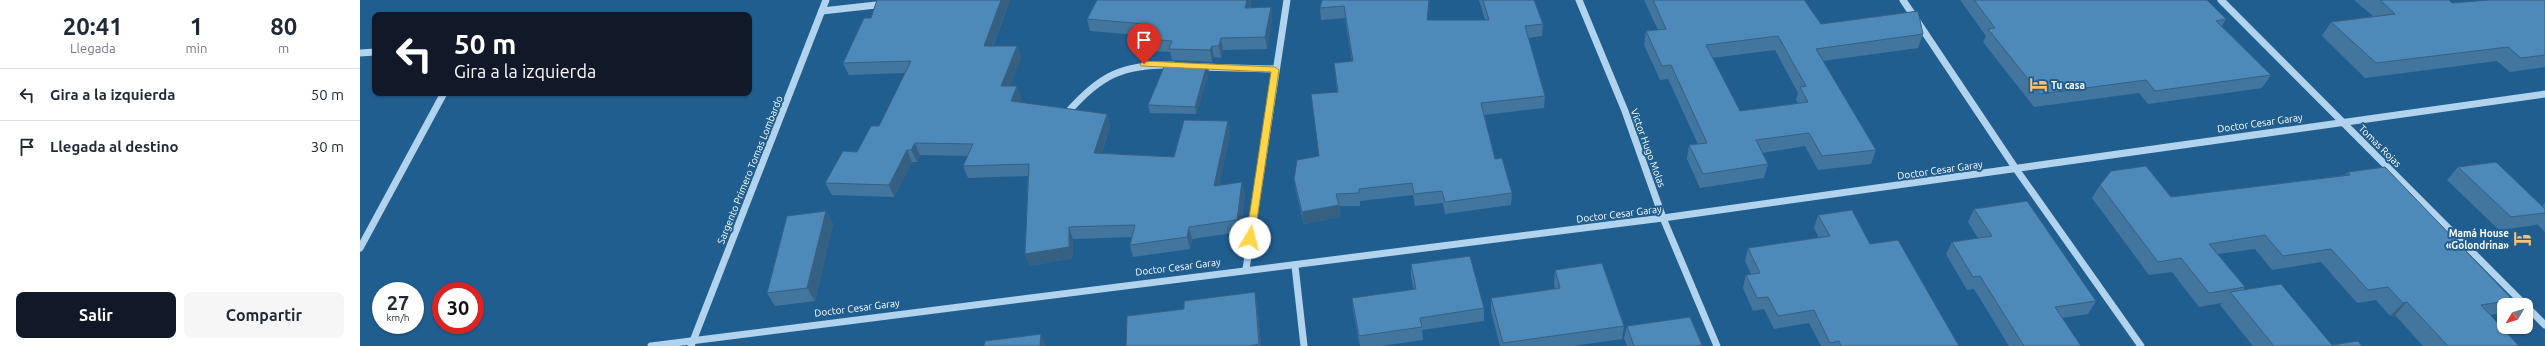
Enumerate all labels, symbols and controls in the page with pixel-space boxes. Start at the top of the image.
text: 20:41 [63,13,123,40]
text: 1 [190,13,203,40]
text: 80 [270,13,297,40]
pin [1127,23,1161,64]
icon: left [388,28,440,80]
text: 50 m [454,28,516,59]
icon: arrive [1133,29,1155,51]
text: Llegada [70,41,116,55]
text: min [186,41,207,55]
text: m [278,41,289,55]
text: Gira a la izquierda [454,61,596,81]
hotel icon: Tu casa [2028,75,2048,95]
place label: Tu casa [2051,80,2085,91]
icon: left [16,84,38,106]
text: Gira a la izquierda [50,86,176,103]
text: 50 m [311,86,344,103]
street label: Sargento Primero Tomas Lombardo [715,94,785,246]
street label: Victor Hugo Molas [1629,107,1667,189]
street label: Doctor Cesar Garay [2217,112,2304,134]
street label: Tomas Rojas [2357,123,2403,169]
icon: arrive [16,136,38,158]
text: Llegada al destino [50,138,179,155]
text: 30 m [311,138,344,155]
street label: Doctor Cesar Garay [1897,159,1984,181]
street label: Doctor Cesar Garay [1576,203,1663,225]
position arrow [1229,217,1271,259]
place label: Mamá House «Golondrina» [2446,228,2509,251]
hotel icon: Mamá House «Golondrina» [2512,229,2532,249]
street label: Doctor Cesar Garay [1135,256,1222,278]
speed limit sign: 30 [432,282,484,334]
text: 27 [387,291,409,314]
button: Salir [16,292,176,338]
button: Compartir [184,292,344,338]
street label: Doctor Cesar Garay [814,297,901,319]
north arrow [2497,298,2533,334]
map controls [2497,298,2533,334]
text: km/h [386,312,410,323]

